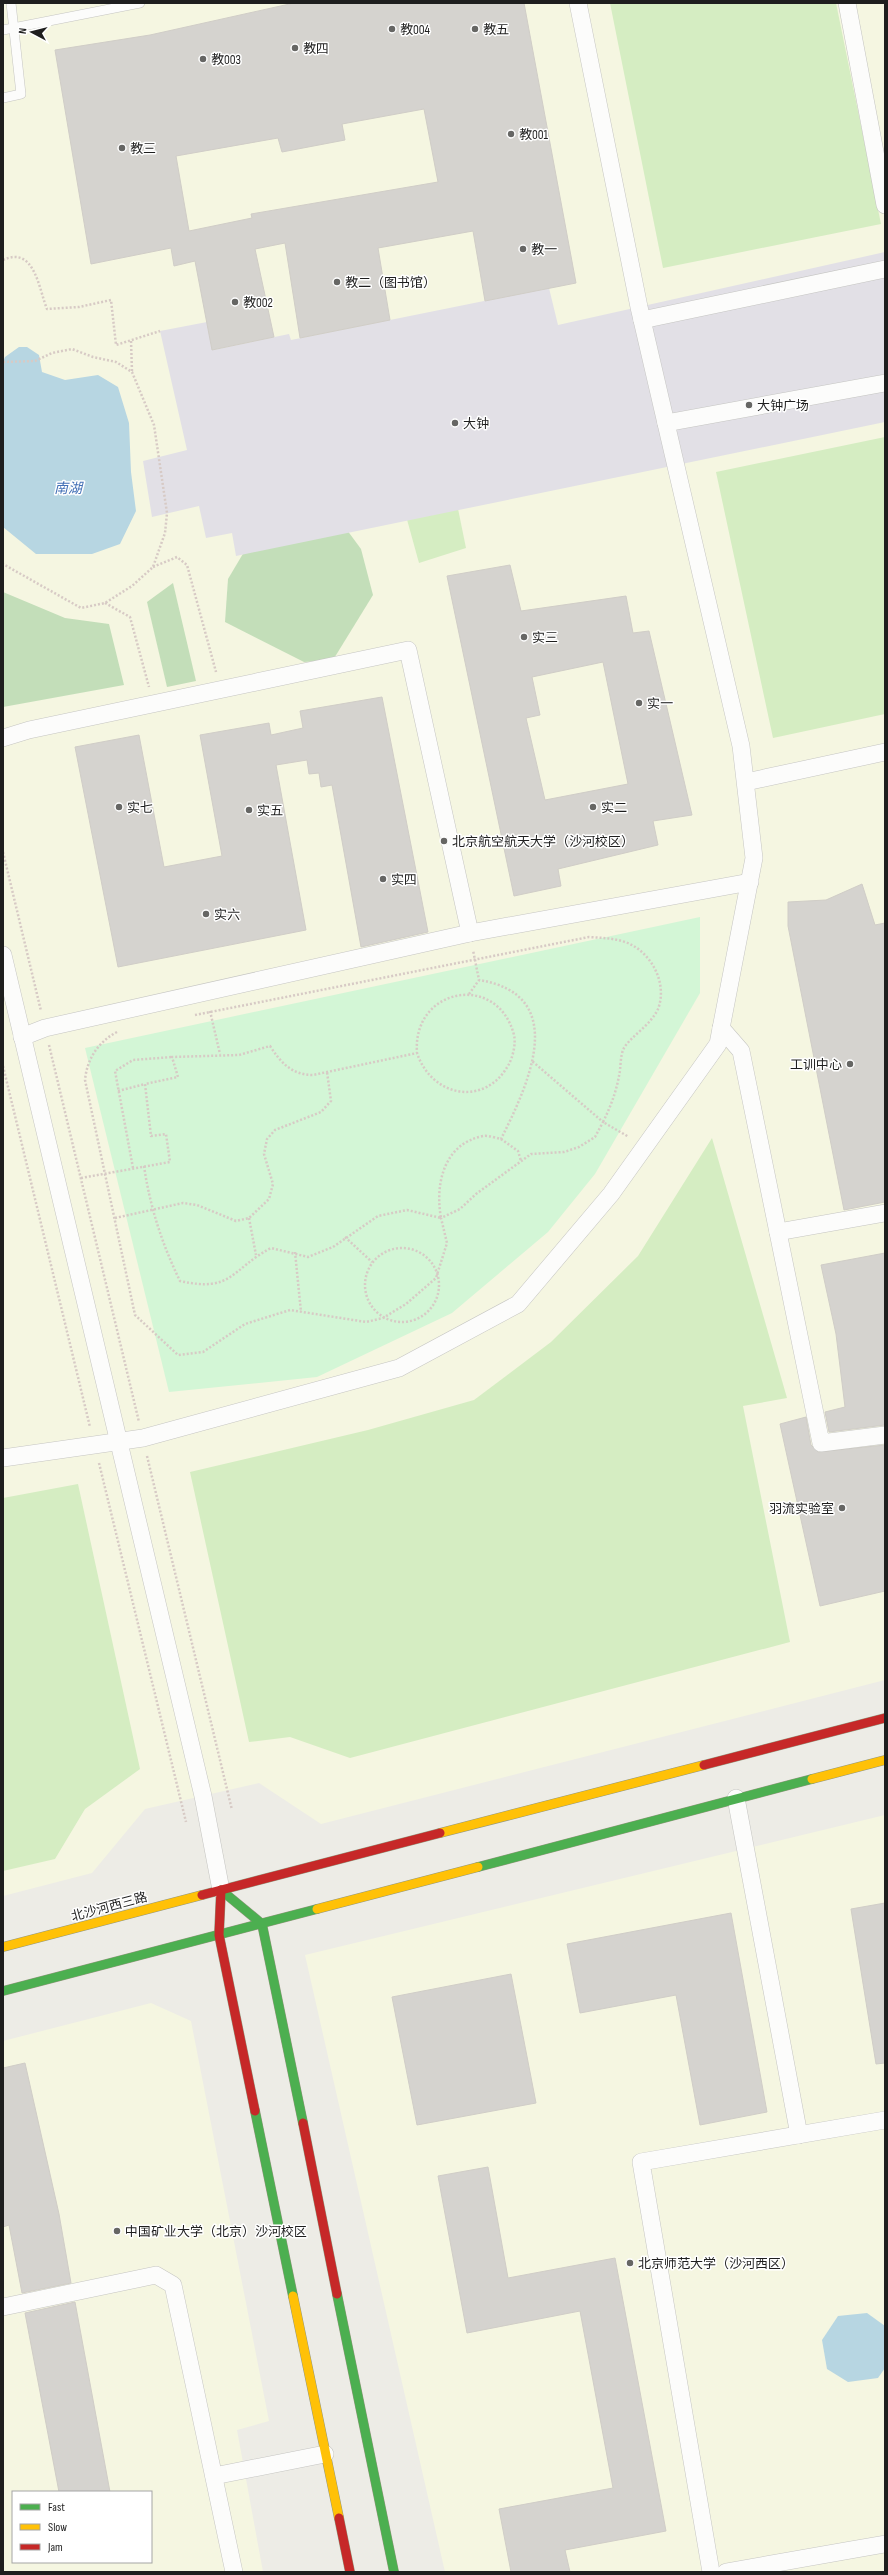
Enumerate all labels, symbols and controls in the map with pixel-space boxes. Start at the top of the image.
north arrow [12,12,52,52]
place label: 教004 [400,22,431,38]
place label: 教五 [483,22,509,38]
marker: 教004 [387,24,397,34]
marker: 教五 [470,24,480,34]
text: N [16,27,29,35]
place label: 教四 [303,41,329,57]
marker: 教四 [290,43,300,53]
place label: 教003 [211,52,241,68]
marker: 教003 [198,54,208,64]
place label: 教001 [519,127,549,143]
marker: 教001 [506,129,516,139]
place label: 教三 [130,141,156,157]
marker: 教三 [117,143,127,153]
place label: 教一 [531,242,557,258]
marker: 教一 [518,244,528,254]
place label: 教二（图书馆） [345,275,436,291]
marker: 教二（图书馆） [332,277,342,287]
place label: 教002 [243,295,273,311]
marker: 教002 [230,297,240,307]
place label: 大钟广场 [757,398,809,414]
marker: 大钟广场 [744,400,754,410]
place label: 大钟 [463,416,489,432]
marker: 大钟 [450,418,460,428]
water label: 南湖 [54,480,84,497]
place label: 实三 [532,630,558,646]
marker: 实三 [519,632,529,642]
place label: 实一 [647,696,673,712]
marker: 实一 [634,698,644,708]
place label: 实七 [127,800,153,816]
place label: 实二 [601,800,627,816]
marker: 实七 [114,802,124,812]
marker: 实二 [588,802,598,812]
place label: 实五 [257,803,283,819]
marker: 实五 [244,805,254,815]
place label: 北京航空航天大学（沙河校区） [452,834,634,850]
marker: 北京航空航天大学（沙河校区） [439,836,449,846]
place label: 实四 [391,872,417,888]
marker: 实四 [378,874,388,884]
place label: 实六 [214,907,240,923]
marker: 实六 [201,909,211,919]
place label: 工训中心 [790,1057,842,1073]
marker: 工训中心 [845,1059,855,1069]
place label: 羽流实验室 [769,1501,834,1517]
marker: 羽流实验室 [837,1503,847,1513]
street label: 北沙河西三路 [70,1889,149,1925]
place label: 中国矿业大学（北京）沙河校区 [125,2224,307,2240]
marker: 中国矿业大学（北京）沙河校区 [112,2226,122,2236]
place label: 北京师范大学（沙河西区） [638,2256,794,2272]
marker: 北京师范大学（沙河西区） [625,2258,635,2268]
legend [12,2491,152,2563]
text: Fast [48,2500,65,2515]
text: Slow [48,2520,67,2535]
text: Jam [47,2540,63,2555]

